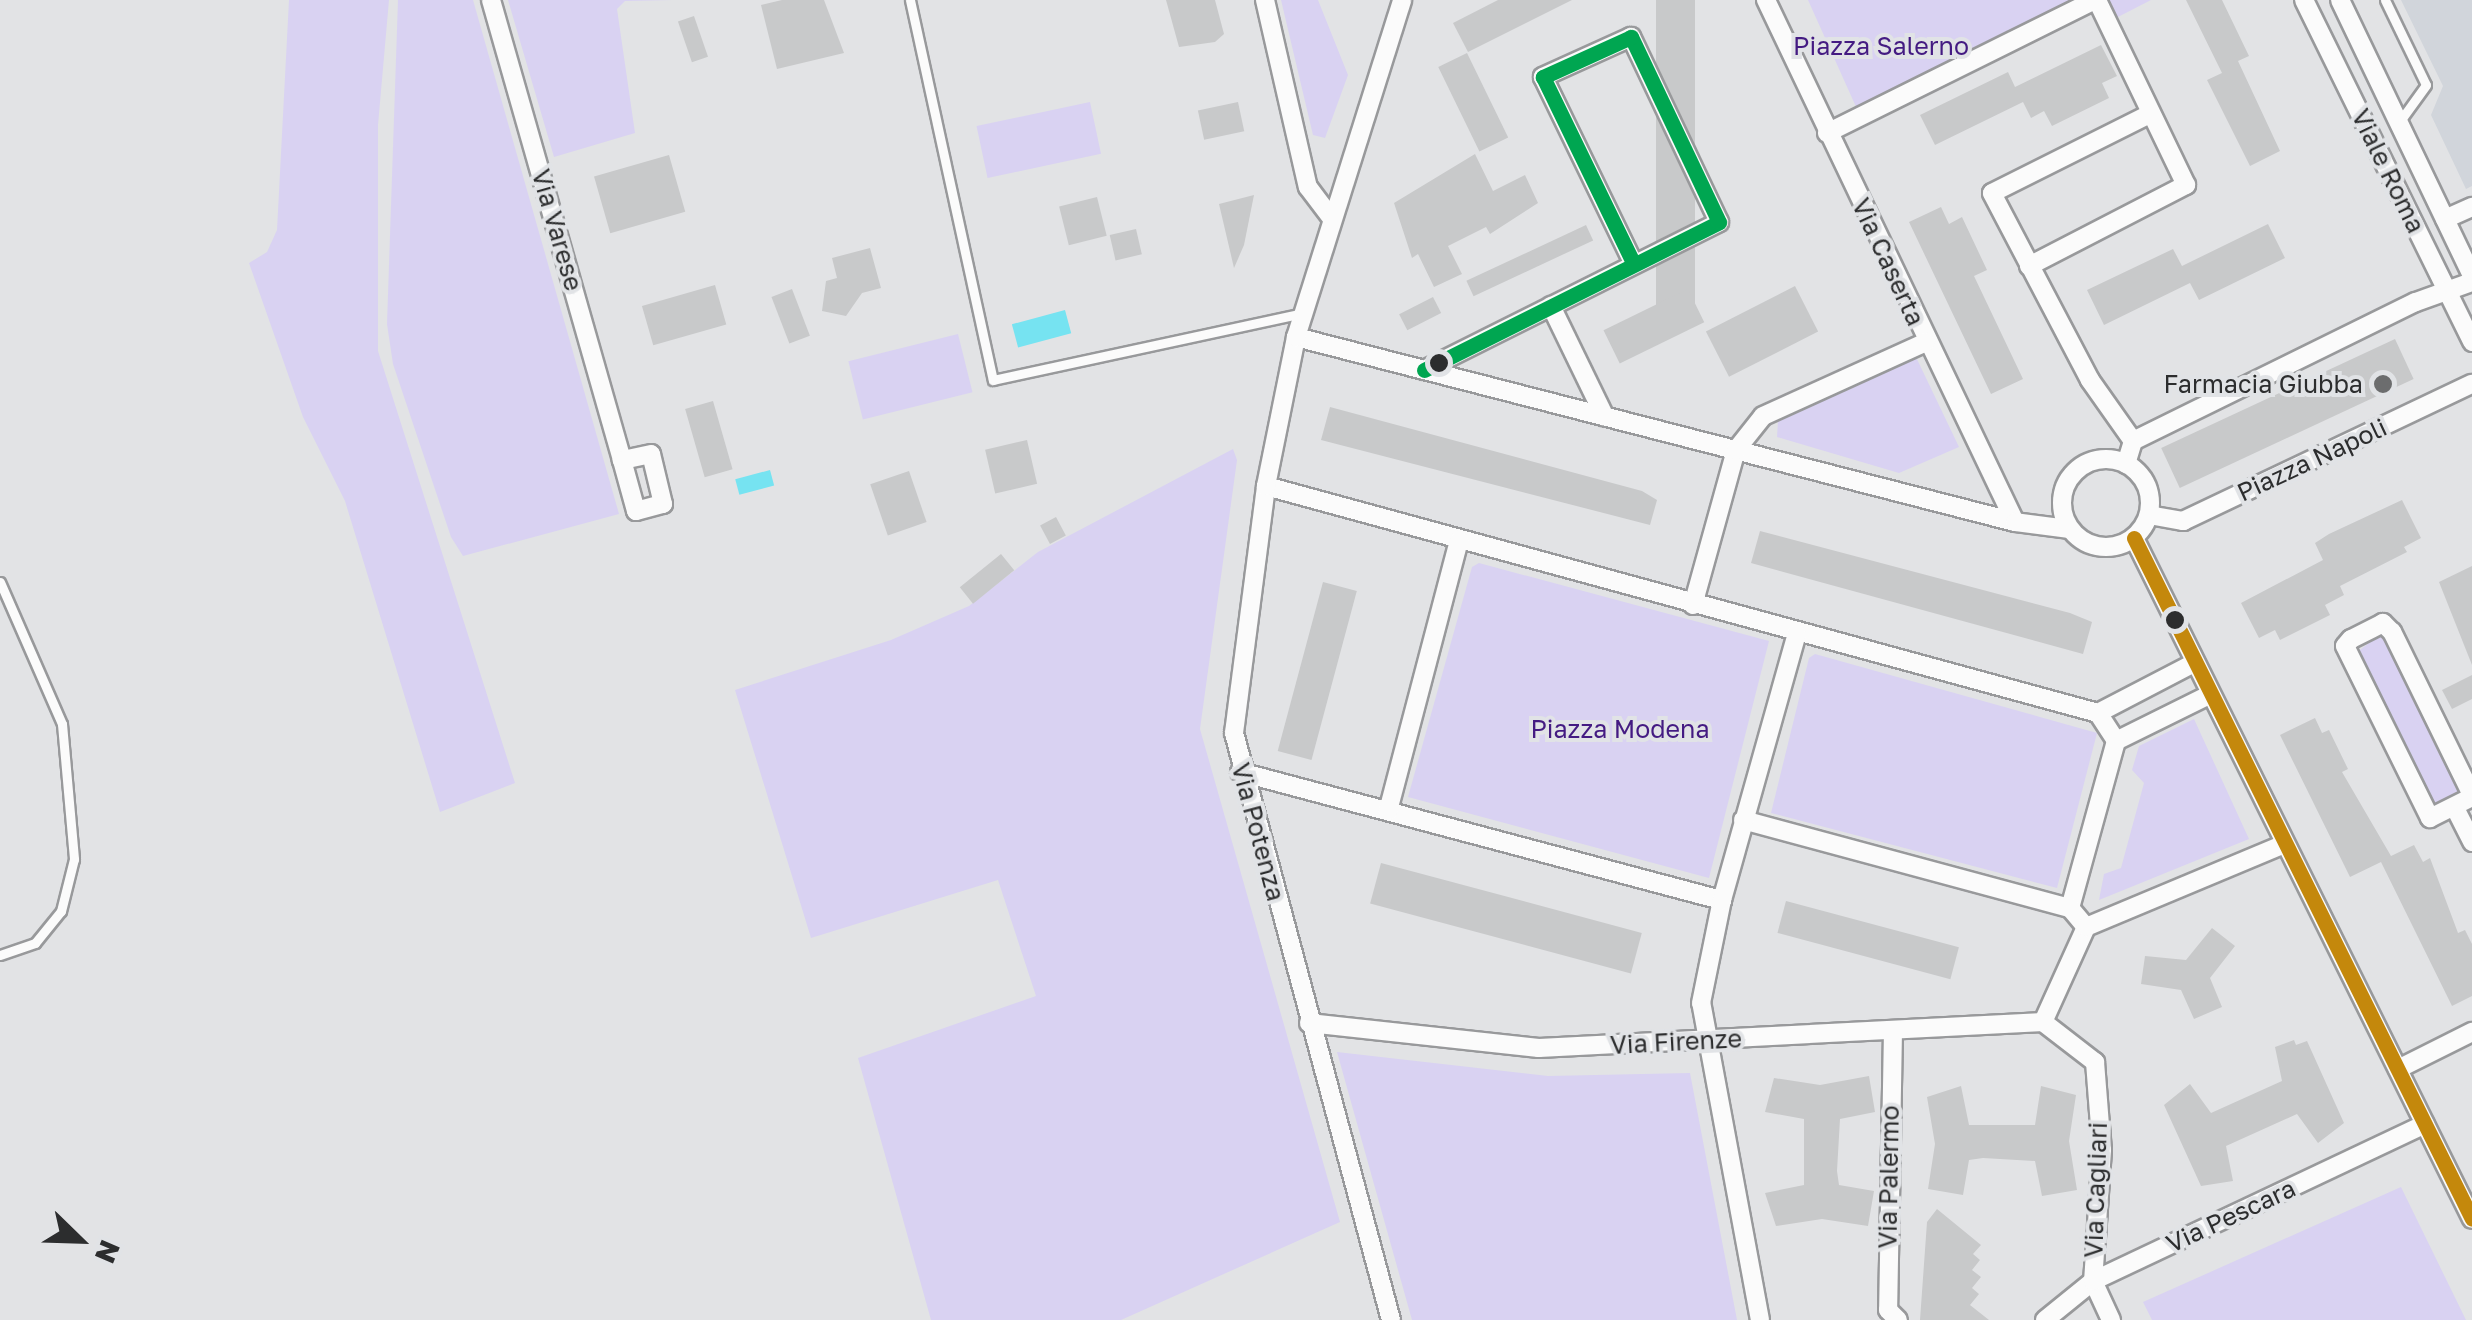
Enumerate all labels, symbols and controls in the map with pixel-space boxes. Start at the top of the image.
park label: Piazza Salerno [1793,31,1969,61]
street label: Viale Roma [2345,104,2431,238]
street label: Via Varese [525,166,589,294]
street label: Via Caserta [1845,194,1931,330]
unlabelled marker [1429,353,1449,373]
place label: Farmacia Giubba [2163,369,2363,399]
marker: Farmacia Giubba [2372,373,2394,395]
street label: Piazza Napoli [2232,412,2392,508]
unlabelled marker [2165,610,2185,630]
park label: Piazza Modena [1530,714,1710,744]
street label: Via Potenza [1225,760,1291,904]
street label: Via Firenze [1609,1024,1743,1060]
street label: Via Palermo [1873,1105,1905,1249]
street label: Via Cagliari [2079,1122,2113,1258]
street label: Via Pescara [2162,1173,2300,1259]
north arrow [30,1190,130,1290]
text: N [89,1236,127,1268]

